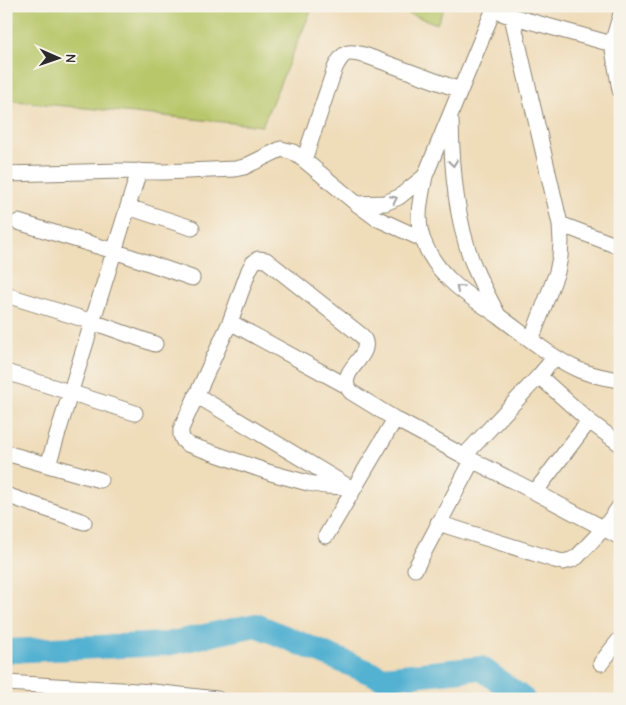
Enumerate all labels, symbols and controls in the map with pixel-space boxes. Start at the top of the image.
north arrow [32,32,82,82]
text: N [62,54,79,63]
one-way arrow [447,159,458,167]
one-way arrow [389,195,398,205]
one-way arrow [455,284,464,293]

